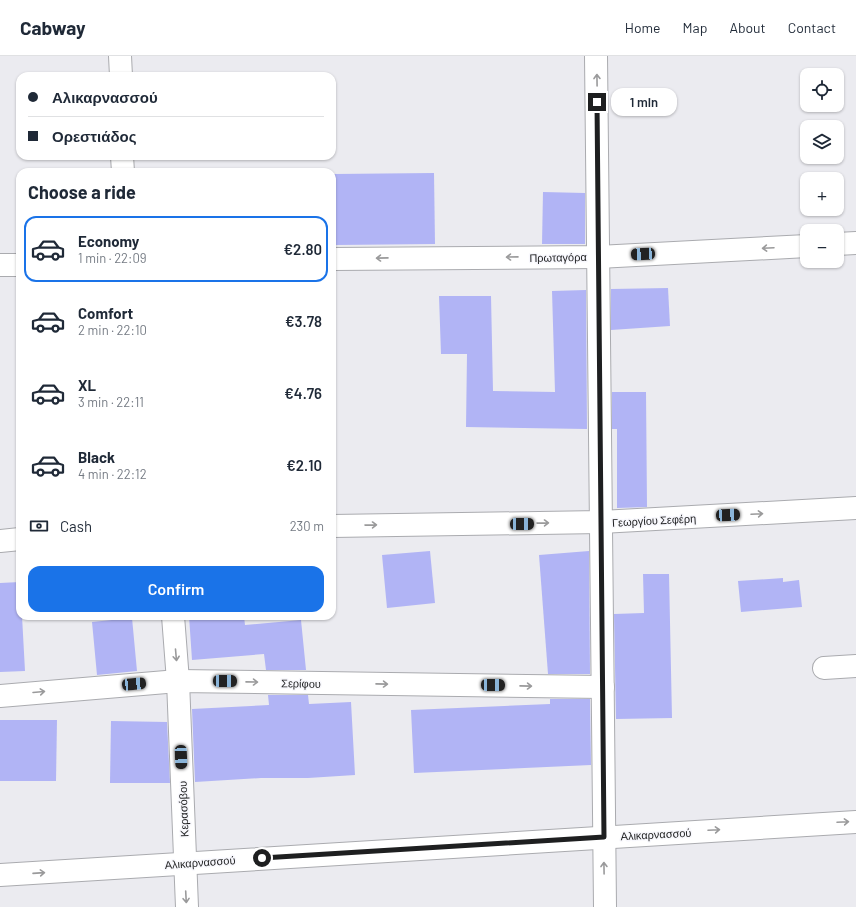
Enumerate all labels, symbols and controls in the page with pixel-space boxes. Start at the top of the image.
text: Cabway [20,16,86,39]
text: Home [625,19,661,36]
text: Map [683,19,707,36]
text: About [729,19,766,36]
text: Contact [788,19,836,36]
map controls [800,68,844,268]
button: locate [800,68,844,112]
one-way arrow [593,74,601,87]
text: Αλικαρνασσού [52,88,158,106]
callout: 1 min [611,88,677,116]
route end [588,93,606,111]
text: 1 min [630,94,658,110]
button: layers [800,120,844,164]
text: Ορεστιάδος [52,127,136,145]
button: + [800,172,844,216]
text: Choose a ride [28,181,136,203]
button: − [800,224,844,268]
icon: car [30,231,66,267]
text: Economy [78,232,139,250]
text: €2.80 [284,240,322,258]
one-way arrow [762,244,775,251]
car [631,247,655,261]
text: 1 min · 22:09 [78,250,147,266]
street label: Πρωταγόρα [529,250,587,264]
one-way arrow [506,253,519,261]
one-way arrow [376,255,389,262]
icon: car [30,303,66,339]
text: Comfort [78,304,133,322]
text: €3.78 [285,312,322,330]
text: 2 min · 22:10 [78,322,147,338]
icon: car [30,375,66,411]
text: XL [78,376,96,394]
text: €4.76 [284,384,322,402]
text: 3 min · 22:11 [78,394,144,410]
icon: car [30,447,66,483]
text: Black [78,448,115,466]
text: €2.10 [286,456,322,474]
text: 4 min · 22:12 [78,466,147,482]
car [716,508,740,522]
one-way arrow [750,510,763,517]
street label: Γεωργίου Σεφέρη [612,511,696,529]
icon: cash [28,515,50,537]
text: Cash [60,517,92,535]
text: 230 m [290,518,324,534]
car [510,518,534,530]
one-way arrow [536,519,549,527]
one-way arrow [364,522,377,529]
button: Confirm [28,566,324,612]
one-way arrow [173,648,180,661]
car [213,675,237,687]
street label: Σερίφου [281,676,321,690]
car [122,677,146,691]
one-way arrow [245,678,258,686]
car [481,679,505,691]
one-way arrow [375,680,388,688]
one-way arrow [519,682,532,690]
one-way arrow [32,689,45,696]
car [175,745,187,769]
street label: Κερασόβου [176,781,190,837]
one-way arrow [836,819,849,826]
street label: Αλικαρνασσού [620,826,692,842]
one-way arrow [707,827,720,834]
route start [253,849,271,867]
street label: Αλικαρνασσού [164,853,236,871]
one-way arrow [601,862,608,875]
one-way arrow [32,869,45,876]
one-way arrow [183,890,190,903]

